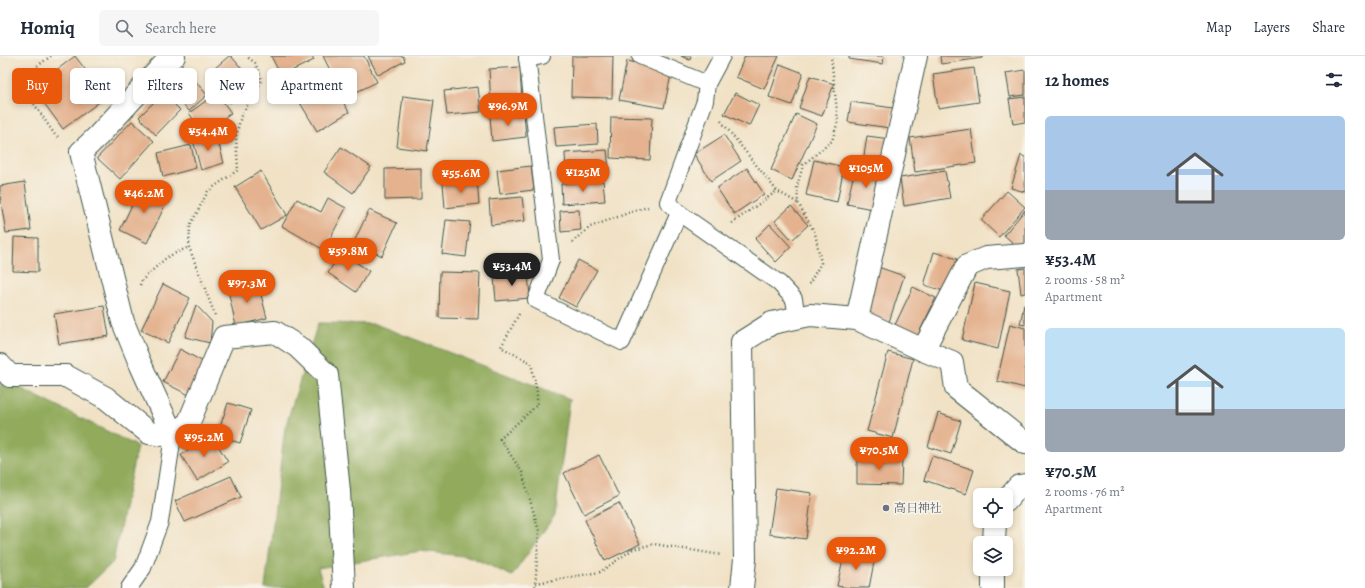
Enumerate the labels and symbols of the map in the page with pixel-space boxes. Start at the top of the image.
pin: ¥96.9M [475,93,541,127]
pin: ¥54.4M [175,118,241,152]
pin: ¥105M [838,155,894,189]
pin: ¥125M [555,159,611,193]
pin: ¥55.6M [428,160,494,194]
pin: ¥46.2M [111,180,177,214]
pin: ¥59.8M [315,238,381,272]
pin: ¥53.4M [479,253,545,287]
pin: ¥97.3M [214,270,280,304]
pin: ¥95.2M [171,424,237,458]
pin: ¥70.5M [846,437,912,471]
place label: 高日神社 [894,500,942,516]
marker: 高日神社 [881,503,891,513]
pin: ¥92.2M [823,537,889,571]

